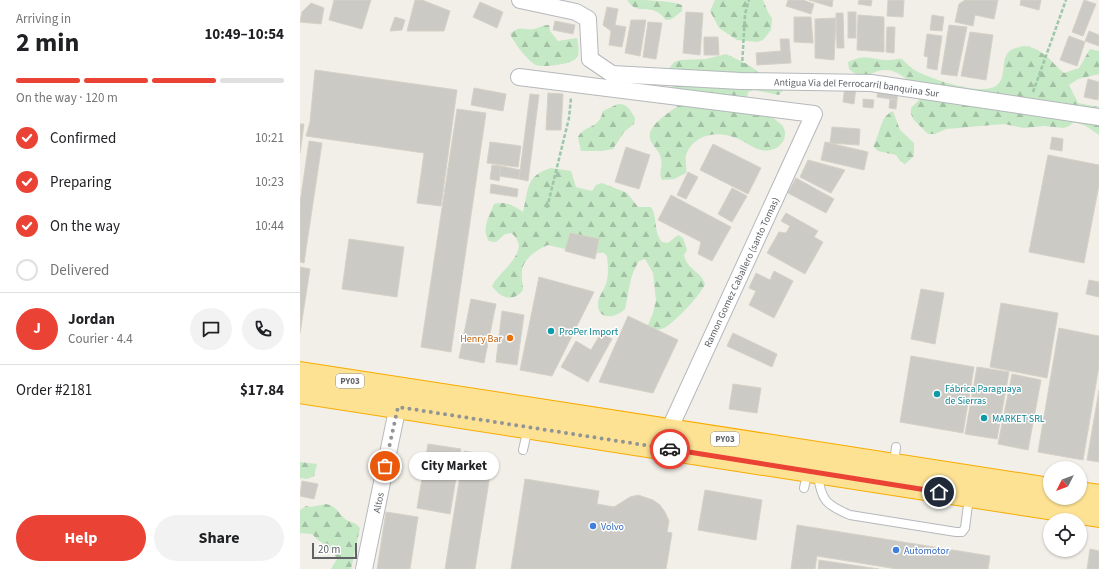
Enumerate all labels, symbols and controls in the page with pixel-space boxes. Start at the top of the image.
text: Arriving in [16,10,71,28]
text: 2 min [16,24,79,61]
text: 10:49–10:54 [204,24,284,45]
street label: Antigua Via del Ferrocarril banquina Sur [774,76,941,101]
text: On the way · 120 m [16,89,118,107]
icon: check [16,127,38,149]
text: Confirmed [50,128,116,149]
text: 10:21 [255,129,284,147]
icon: check [16,171,38,193]
text: Preparing [50,172,111,193]
text: 10:23 [255,173,284,191]
street label: Ramon Gomez Caballero (santo Tomas) [701,195,783,350]
icon: check [16,215,38,237]
text: On the way [50,216,120,237]
text: 10:44 [255,217,284,235]
text: Delivered [50,260,109,281]
button: chat [190,308,232,350]
button: phone [242,308,284,350]
text: Jordan [68,309,115,330]
text: J [33,318,41,339]
place label: ProPer Import [559,325,619,339]
marker: ProPer Import [546,326,556,336]
text: Courier · 4.4 [68,330,133,348]
place label: Henry Bar [460,332,503,346]
marker: Henry Bar [505,333,515,343]
road number: PY03 [336,374,364,388]
text: Order #2181 [16,380,92,401]
text: $17.84 [240,380,284,401]
place label: Fábrica Paraguaya de Sierras [945,382,1021,408]
marker: Fábrica Paraguaya de Sierras [932,389,942,399]
place label: MARKET SRL [992,412,1045,426]
marker: MARKET SRL [979,413,989,423]
courier [650,429,690,469]
road number: PY03 [711,432,739,446]
icon: car [659,438,681,460]
pin [368,449,402,483]
callout: City Market [409,452,499,480]
icon: bag [374,455,396,477]
text: City Market [421,457,487,475]
north arrow [1043,461,1087,505]
map controls [1043,461,1087,557]
pin [922,475,956,509]
icon: home [928,481,950,503]
street label: Altos [370,491,388,514]
button: locate [1043,513,1087,557]
button: Help [16,515,146,561]
button: Share [154,515,284,561]
place label: Volvo [601,520,624,534]
marker: Volvo [588,521,598,531]
scale bar [312,541,357,560]
text: 20 m [318,542,340,557]
place label: Automotor [904,544,950,558]
marker: Automotor [891,545,901,555]

